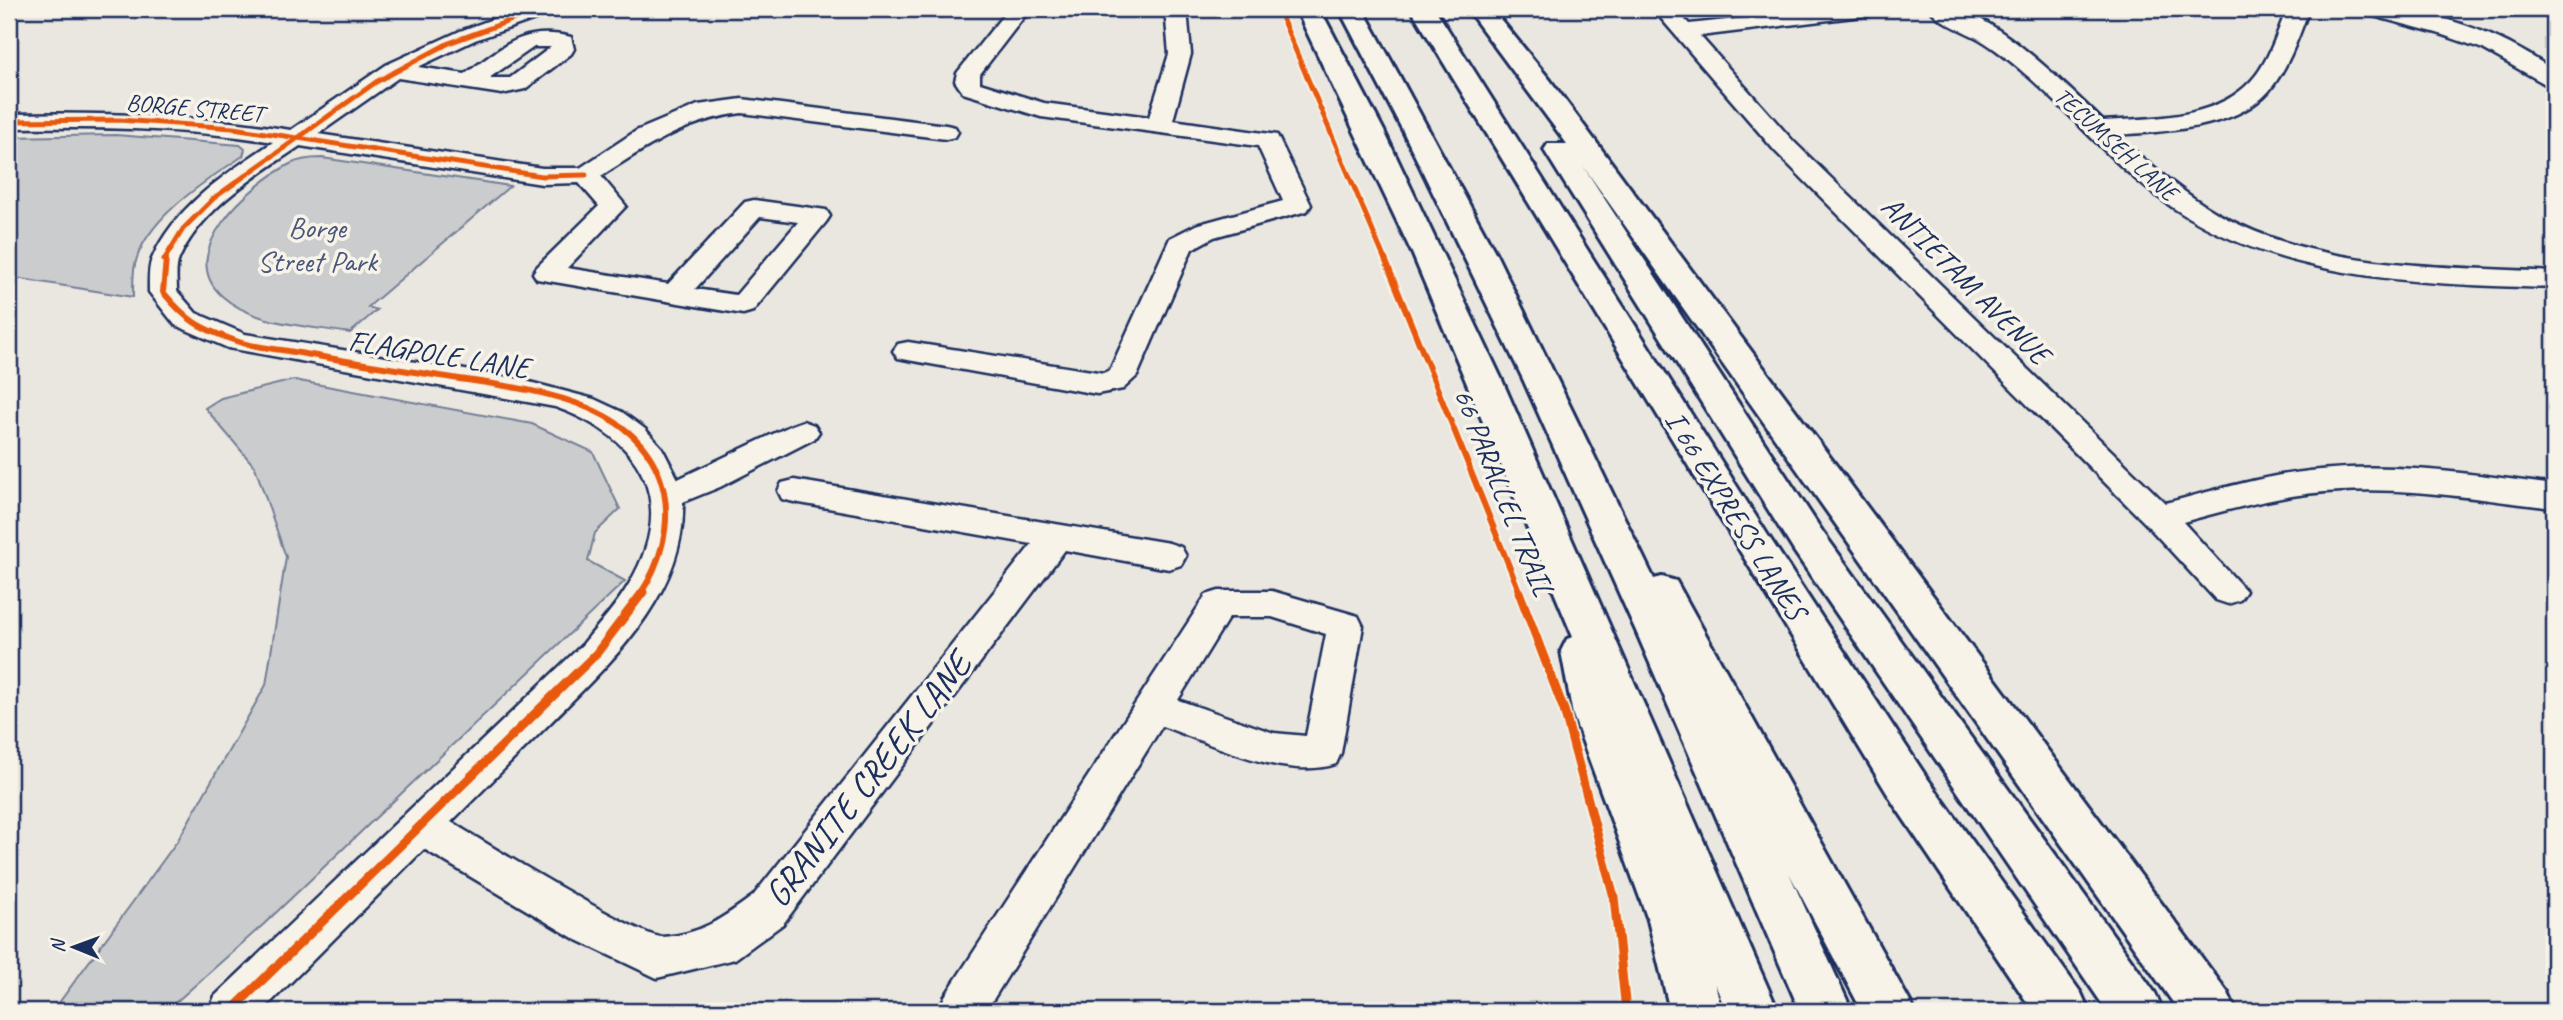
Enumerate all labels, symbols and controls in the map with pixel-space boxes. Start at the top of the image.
street label: TECUMSEH LANE [2048,81,2186,209]
street label: BORGE STREET [125,87,270,129]
street label: ANTIETAM AVENUE [1873,187,2061,375]
park label: Borge Street Park [257,208,379,280]
street label: FLAGPOLE LANE [346,321,535,388]
street label: 66 PARALLEL TRAIL [1445,383,1563,601]
street label: I 66 EXPRESS LANES [1657,404,1817,629]
street label: GRANITE CREEK LANE [753,639,984,916]
north arrow [38,912,108,982]
text: N [46,937,70,953]

